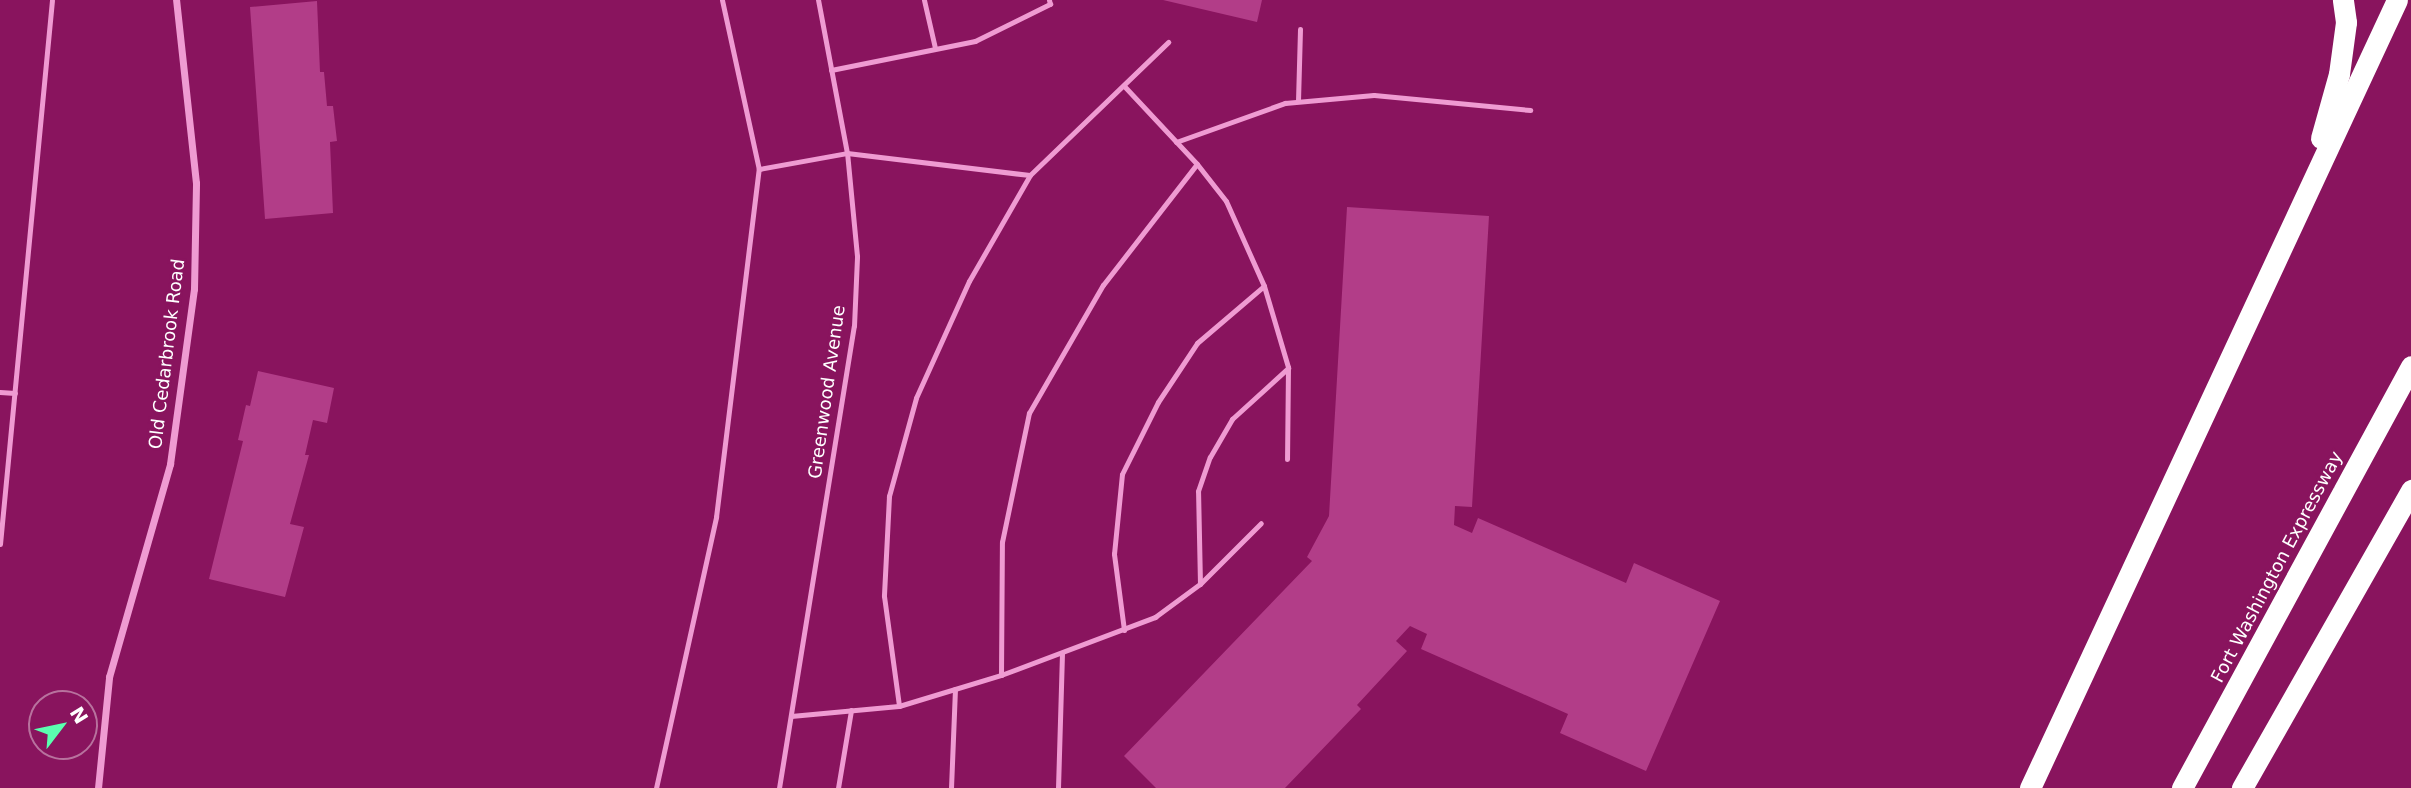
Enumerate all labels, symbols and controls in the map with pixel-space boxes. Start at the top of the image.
street label: Old Cedarbrook Road [145,258,189,450]
street label: Greenwood Avenue [804,304,850,480]
street label: Fort Washington Expressway [2207,448,2347,686]
north arrow [28,690,98,760]
text: N [66,702,93,728]

